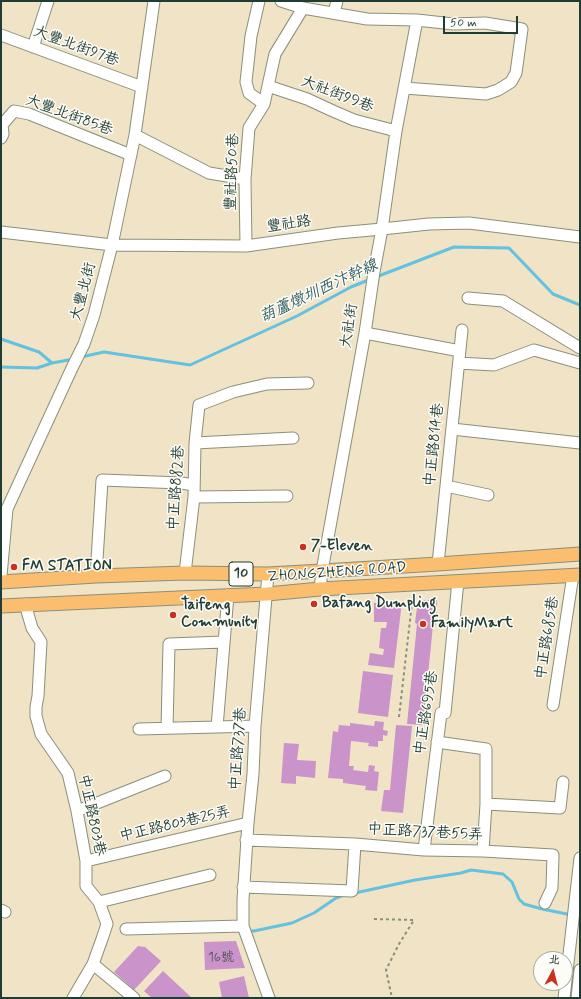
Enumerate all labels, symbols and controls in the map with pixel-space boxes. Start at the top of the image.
scale bar [445,8,520,34]
text: 50 m [450,15,477,31]
street label: 大豐北街97巷 [31,23,121,71]
street label: 大社街99巷 [298,73,376,117]
street label: 大豐北街85巷 [23,92,115,140]
street label: 豐社路50巷 [223,133,243,211]
street label: 豐社路 [265,213,313,237]
water label: 葫蘆燉圳西汴幹線 [257,256,381,328]
street label: 大豐北街 [68,261,100,323]
street label: 大社街 [338,302,362,350]
street label: 中正路814巷 [422,402,448,488]
street label: 中正路882巷 [165,445,189,531]
place label: 7-Eleven [311,538,373,556]
marker: 7-Eleven [298,542,308,552]
place label: FM STATION [22,558,112,576]
street label: ZHONGZHENG ROAD [267,559,407,587]
marker: FM STATION [9,562,19,572]
road number: 10 [229,562,253,586]
place label: Bafang Dumpling [322,595,436,613]
street label: 中正路685巷 [533,595,563,681]
place label: Taifeng Community [181,597,257,632]
marker: Bafang Dumpling [309,599,319,609]
marker: Taifeng Community [168,610,178,620]
place label: FamilyMart [431,615,513,633]
marker: FamilyMart [418,619,428,629]
street label: 中正路695巷 [411,670,443,756]
street label: 中正路737巷 [227,707,251,791]
street label: 中正路803巷 [74,772,108,858]
street label: 中正路803巷25弄 [118,803,232,847]
street label: 中正路737巷55弄 [367,821,483,845]
house number: 16號 [208,950,234,966]
north arrow [533,951,573,991]
text: 北 [548,952,561,968]

